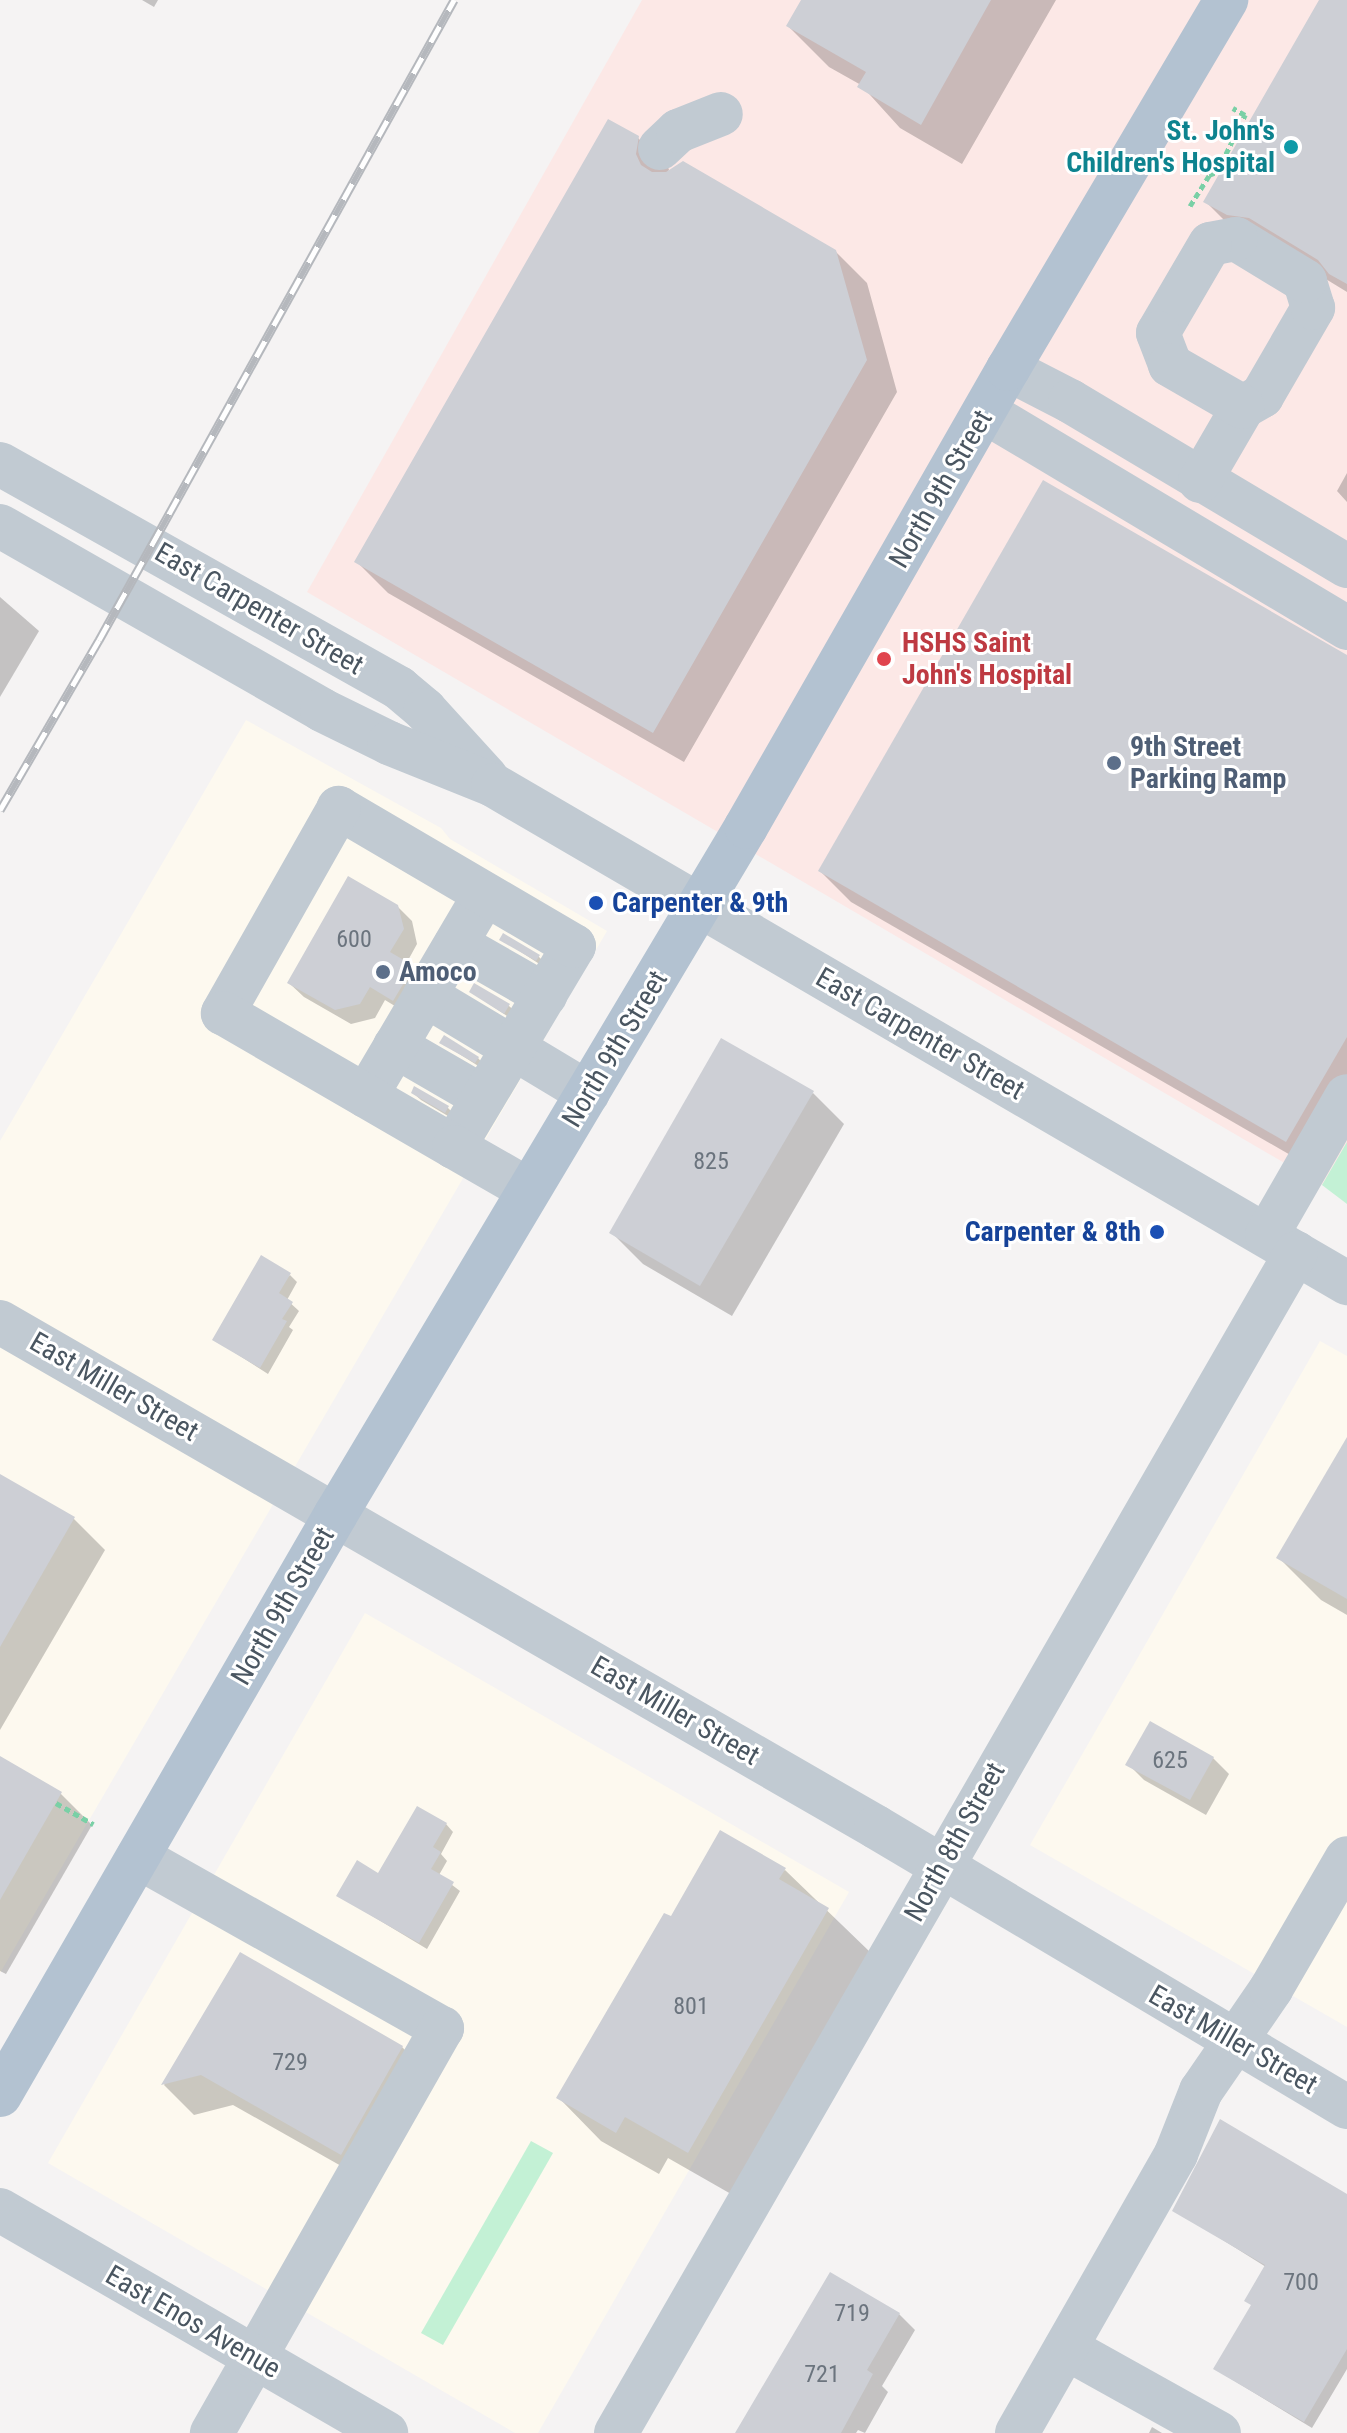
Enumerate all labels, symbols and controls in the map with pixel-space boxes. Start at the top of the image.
place label: St. John's Children's Hospital [1066,114,1275,180]
marker: St. John's Children's Hospital [1282,138,1300,156]
street label: North 9th Street [882,404,1000,574]
street label: East Carpenter Street [149,536,369,682]
place label: HSHS Saint John's Hospital [902,626,1072,692]
marker: HSHS Saint John's Hospital [873,648,895,670]
place label: 9th Street Parking Ramp [1130,730,1286,796]
marker: 9th Street Parking Ramp [1105,754,1123,772]
place label: Carpenter & 9th [612,886,788,920]
marker: Carpenter & 9th [587,894,605,912]
house number: 600 [336,926,372,954]
place label: Amoco [399,955,477,989]
street label: East Carpenter Street [810,961,1030,1107]
marker: Amoco [374,963,392,981]
street label: North 9th Street [555,965,675,1133]
house number: 825 [693,1148,729,1176]
place label: Carpenter & 8th [965,1215,1141,1249]
marker: Carpenter & 8th [1148,1223,1166,1241]
street label: East Miller Street [24,1325,204,1449]
street label: North 9th Street [224,1521,342,1691]
street label: East Miller Street [585,1649,765,1773]
house number: 625 [1152,1747,1188,1775]
street label: North 8th Street [898,1757,1012,1927]
street label: East Miller Street [1143,1978,1323,2102]
house number: 801 [673,1993,709,2021]
house number: 729 [272,2049,308,2077]
street label: East Enos Avenue [100,2258,286,2386]
house number: 700 [1283,2269,1319,2297]
house number: 719 [834,2300,870,2328]
house number: 721 [804,2361,840,2389]

